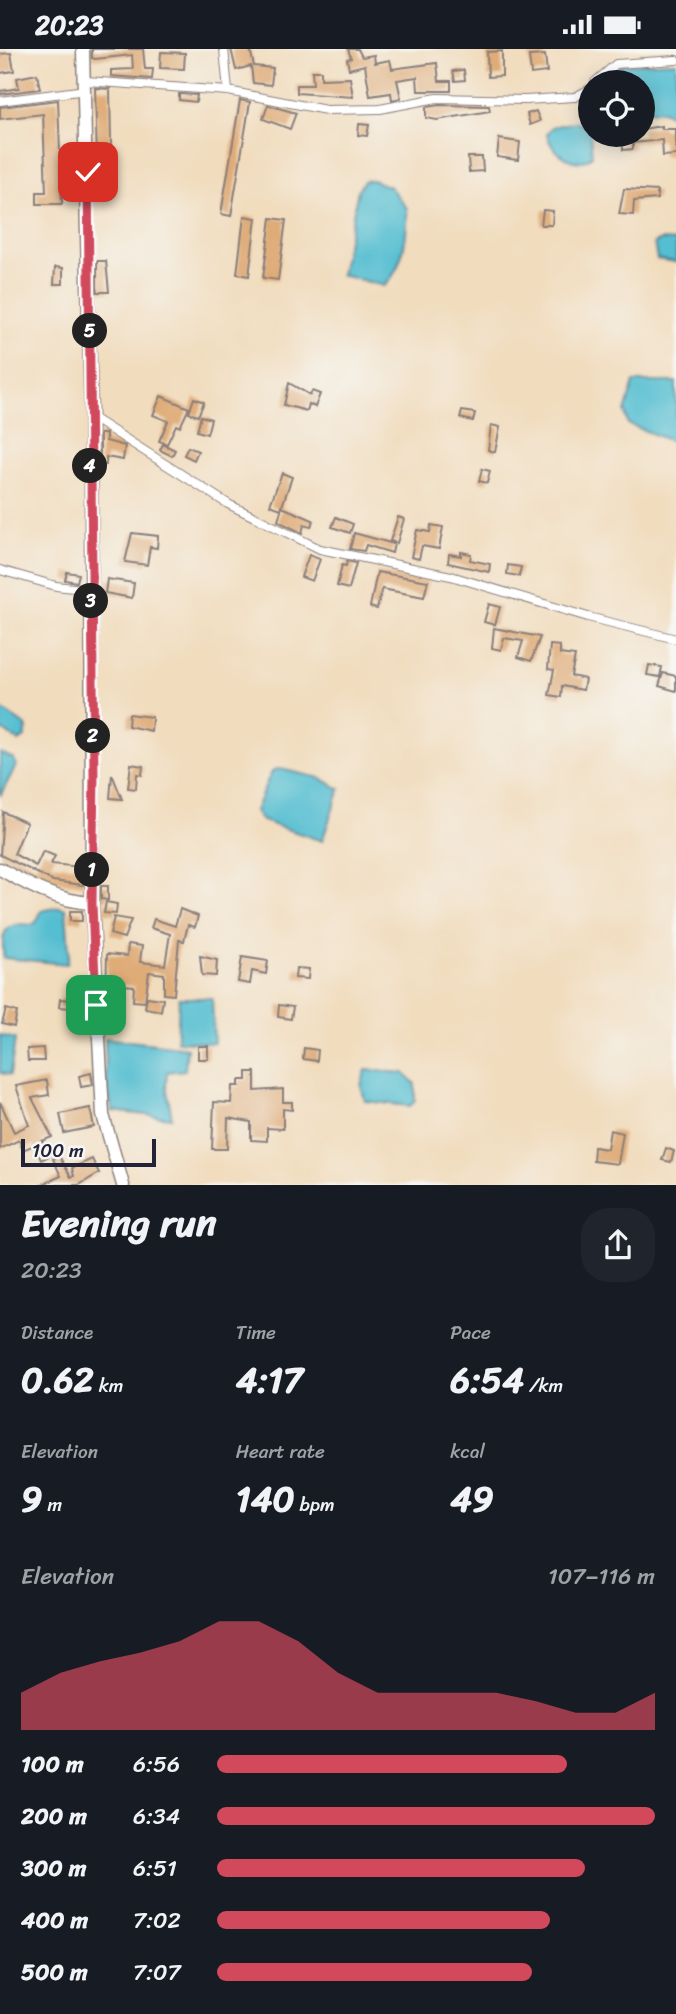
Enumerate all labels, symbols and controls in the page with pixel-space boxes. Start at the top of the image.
text: 20:23 [35,2,104,48]
map controls [578,70,655,147]
button: locate [578,70,655,147]
pin [58,142,118,202]
icon: check [69,153,107,191]
pin: 5 [72,313,108,349]
text: 5 [84,314,95,347]
pin: 4 [72,449,108,483]
text: 4 [84,449,95,482]
pin: 3 [74,583,108,619]
text: 3 [85,584,96,617]
pin: 2 [76,719,110,753]
text: 2 [87,719,98,752]
pin: 1 [74,853,110,887]
text: 1 [87,853,96,886]
pin [66,975,126,1035]
icon: arrive [77,986,115,1024]
text: 100 m [32,1134,84,1167]
scale bar [21,1135,156,1167]
text: Evening run [21,1190,217,1257]
button: share [581,1208,655,1282]
text: 20:23 [21,1250,82,1291]
text: Distance [21,1316,93,1349]
text: Time [236,1316,276,1349]
text: Pace [450,1316,491,1349]
text: 0.62 [21,1349,94,1411]
text: 4:17 [236,1349,303,1411]
text: 6:54 [450,1349,524,1411]
text: km [94,1369,123,1402]
text: /km [524,1369,563,1402]
text: Elevation [21,1435,98,1468]
text: Heart rate [236,1435,325,1468]
text: kcal [450,1435,485,1468]
text: 9 [21,1468,43,1530]
text: 140 [236,1468,295,1530]
text: 49 [450,1468,494,1530]
text: m [43,1488,62,1521]
text: bpm [295,1488,335,1521]
text: Elevation [21,1556,114,1597]
text: 107–116 m [548,1556,655,1597]
text: 100 m [21,1744,84,1785]
text: 6:56 [133,1744,180,1785]
text: 200 m [21,1796,87,1837]
text: 6:34 [133,1796,180,1837]
text: 300 m [21,1848,86,1889]
text: 6:51 [133,1848,177,1889]
text: 400 m [21,1900,88,1941]
text: 7:02 [133,1900,181,1941]
text: 500 m [21,1952,88,1993]
text: 7:07 [133,1952,181,1993]

